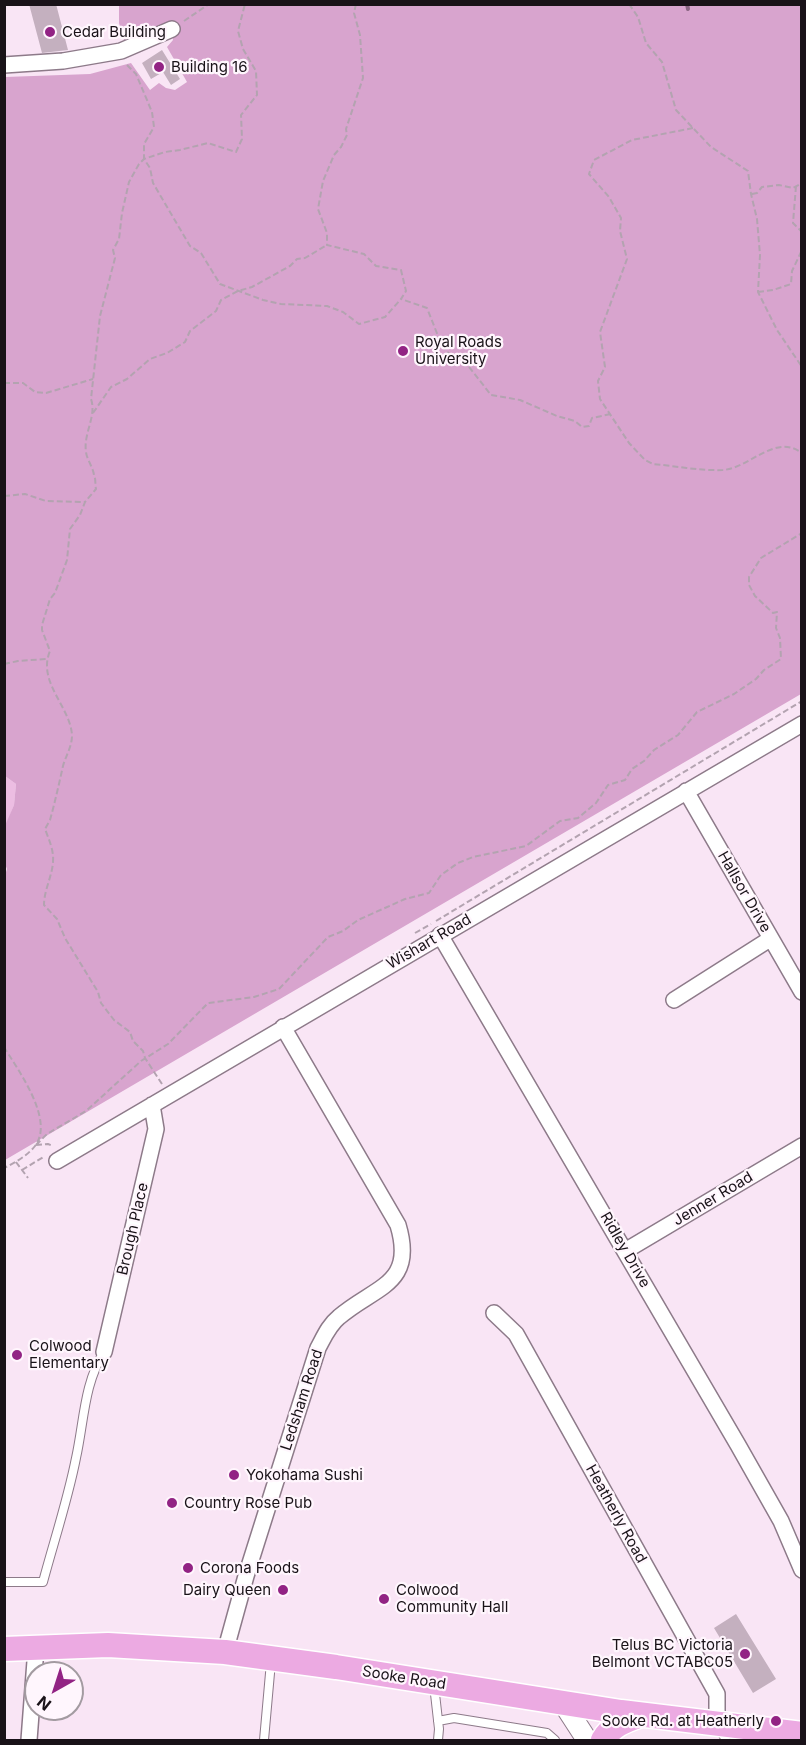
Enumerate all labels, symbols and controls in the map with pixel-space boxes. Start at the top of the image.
place label: Cedar Building [62,23,166,41]
marker: Cedar Building [43,25,57,39]
place label: Building 16 [171,58,247,76]
marker: Building 16 [152,60,166,74]
place label: Royal Roads University [415,333,502,368]
marker: Royal Roads University [396,344,410,358]
street label: Hallsor Drive [713,848,775,936]
street label: Wishart Road [383,911,475,973]
street label: Jenner Road [670,1168,756,1230]
street label: Brough Place [114,1181,152,1277]
street label: Ridley Drive [596,1209,654,1291]
place label: Colwood Elementary [29,1337,109,1372]
street label: Ledsham Road [277,1347,327,1453]
marker: Colwood Elementary [10,1348,24,1362]
street label: Heatherly Road [582,1462,650,1566]
place label: Yokohama Sushi [246,1466,363,1484]
marker: Yokohama Sushi [227,1468,241,1482]
place label: Country Rose Pub [184,1494,312,1512]
marker: Country Rose Pub [165,1496,179,1510]
place label: Corona Foods [200,1559,299,1577]
marker: Corona Foods [181,1561,195,1575]
place label: Dairy Queen [183,1581,271,1599]
place label: Colwood Community Hall [396,1581,508,1616]
marker: Dairy Queen [276,1583,290,1597]
marker: Colwood Community Hall [377,1592,391,1606]
place label: Telus BC Victoria Belmont VCTABC05 [592,1636,733,1671]
marker: Telus BC Victoria Belmont VCTABC05 [738,1647,752,1661]
north arrow [24,1661,84,1721]
street label: Sooke Road [361,1662,447,1694]
text: N [33,1692,55,1715]
place label: Sooke Rd. at Heatherly [602,1712,764,1730]
marker: Sooke Rd. at Heatherly [769,1714,783,1728]

